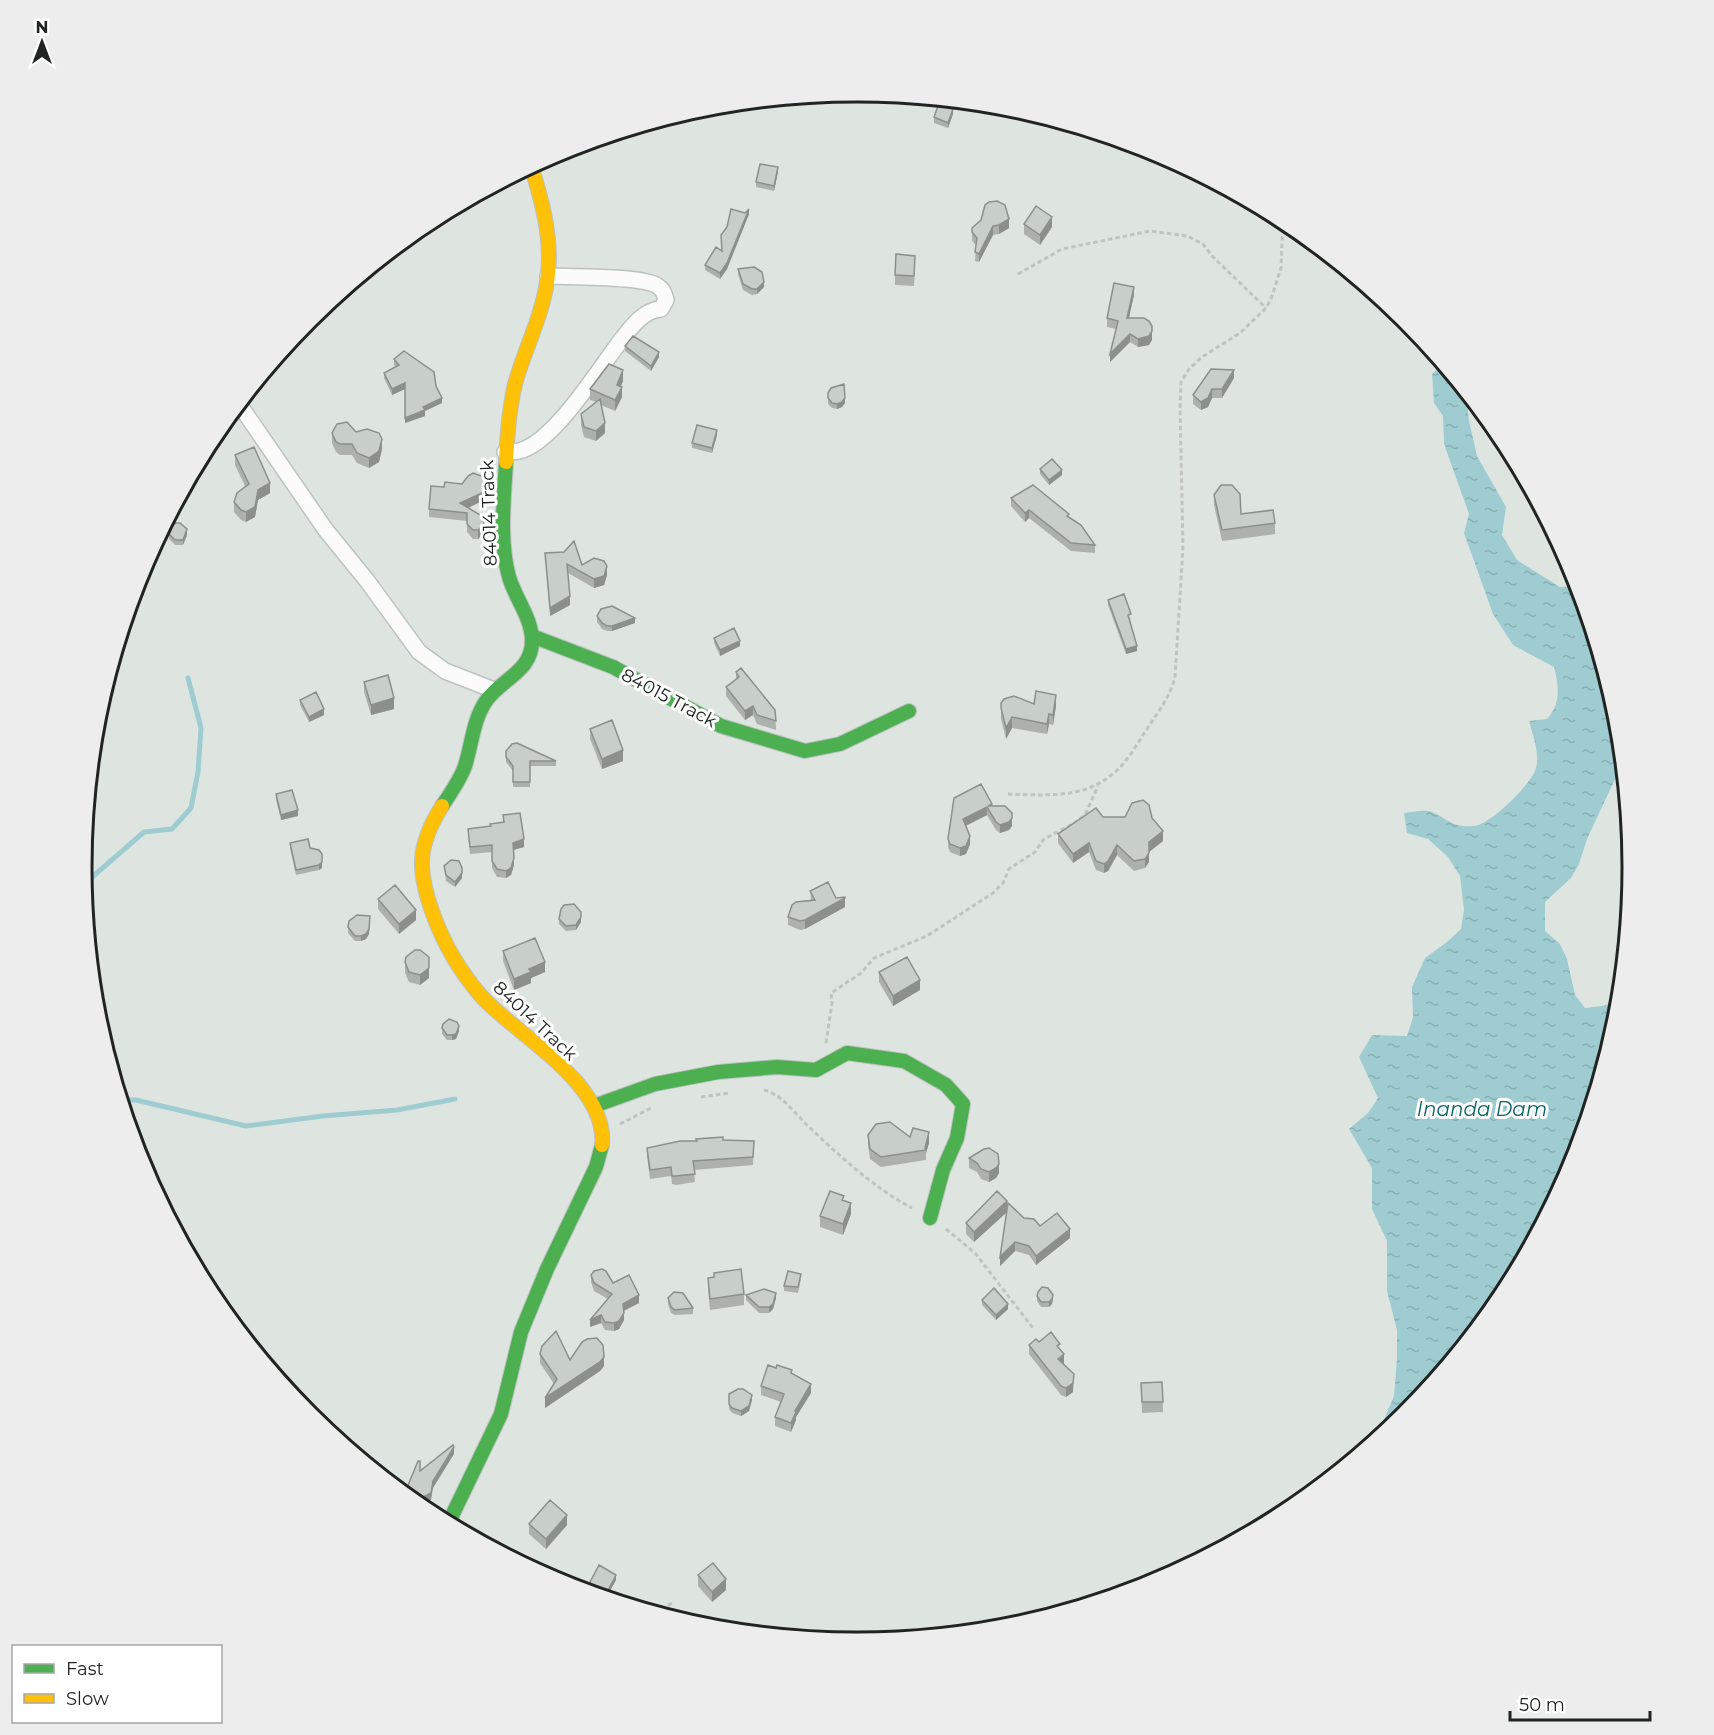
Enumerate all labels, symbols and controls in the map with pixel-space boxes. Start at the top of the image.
north arrow [12,12,72,72]
text: N [36,18,48,37]
street label: 84014 Track [476,459,502,567]
street label: 84015 Track [618,664,721,732]
street label: 84014 Track [489,977,582,1065]
water label: Inanda Dam [1417,1097,1547,1121]
legend [12,1645,222,1723]
text: Fast [66,1658,104,1680]
scale bar [1510,1684,1650,1722]
text: Slow [66,1688,109,1710]
text: 50 m [1519,1694,1565,1716]

